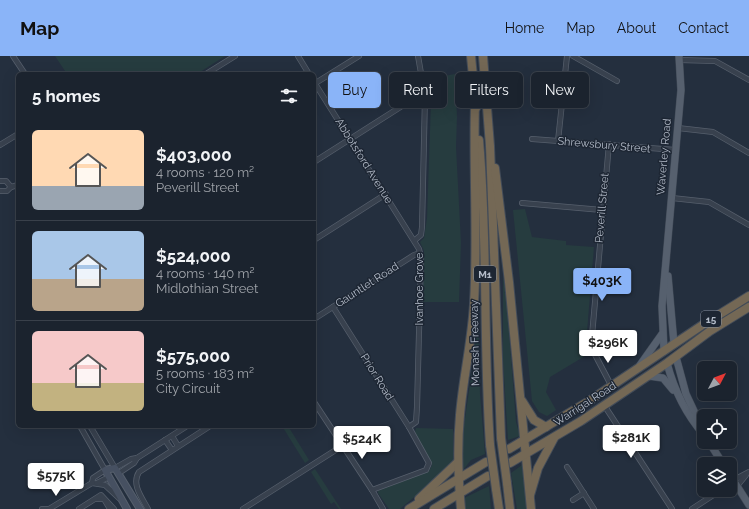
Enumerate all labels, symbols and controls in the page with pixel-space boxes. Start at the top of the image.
text: Map [20,17,59,39]
text: Home [505,20,544,36]
text: Map [566,20,595,36]
text: About [617,20,656,36]
text: Contact [678,20,729,36]
chip: Buy [328,72,381,108]
chip: Rent [389,72,447,108]
chip: Filters [455,72,523,108]
chip: New [531,72,589,108]
icon: filters [278,85,300,107]
text: 5 homes [32,86,100,106]
street label: Abbotsford Avenue [333,116,396,206]
street label: Waverley Road [654,118,674,196]
street label: Shrewsbury Street [557,134,651,156]
text: $403,000 [156,145,232,165]
icon: home [64,146,112,194]
text: 4 rooms · 120 m² [156,165,254,180]
street label: Peverill Street [592,172,612,244]
text: Peverill Street [156,180,239,195]
text: $524,000 [156,246,231,266]
icon: home [64,247,112,295]
street label: Ivanhoe Grove [413,252,426,326]
street label: Gauntlet Road [333,260,401,310]
text: 4 rooms · 140 m² [156,266,254,281]
road number: M1 [474,266,496,282]
pin: $403K [574,268,630,302]
text: $403K [582,273,622,288]
text: Midlothian Street [156,281,258,296]
street label: Monash Freeway [468,300,482,386]
road number: 15 [701,311,721,327]
pin: $296K [580,330,636,364]
text: $296K [588,335,628,350]
text: $575,000 [156,346,230,366]
icon: home [64,347,112,395]
street label: Prior Road [358,351,396,403]
north arrow [697,361,737,401]
map controls [697,361,737,497]
text: 5 rooms · 183 m² [156,366,254,381]
street label: Warrigal Road [551,379,619,429]
text: City Circuit [156,381,220,396]
button: locate [697,409,737,449]
pin: $281K [603,425,659,459]
pin: $524K [334,426,390,460]
text: $281K [612,430,650,445]
text: $524K [343,431,381,446]
button: layers [697,457,737,497]
pin: $575K [28,463,84,497]
text: $575K [37,468,75,483]

